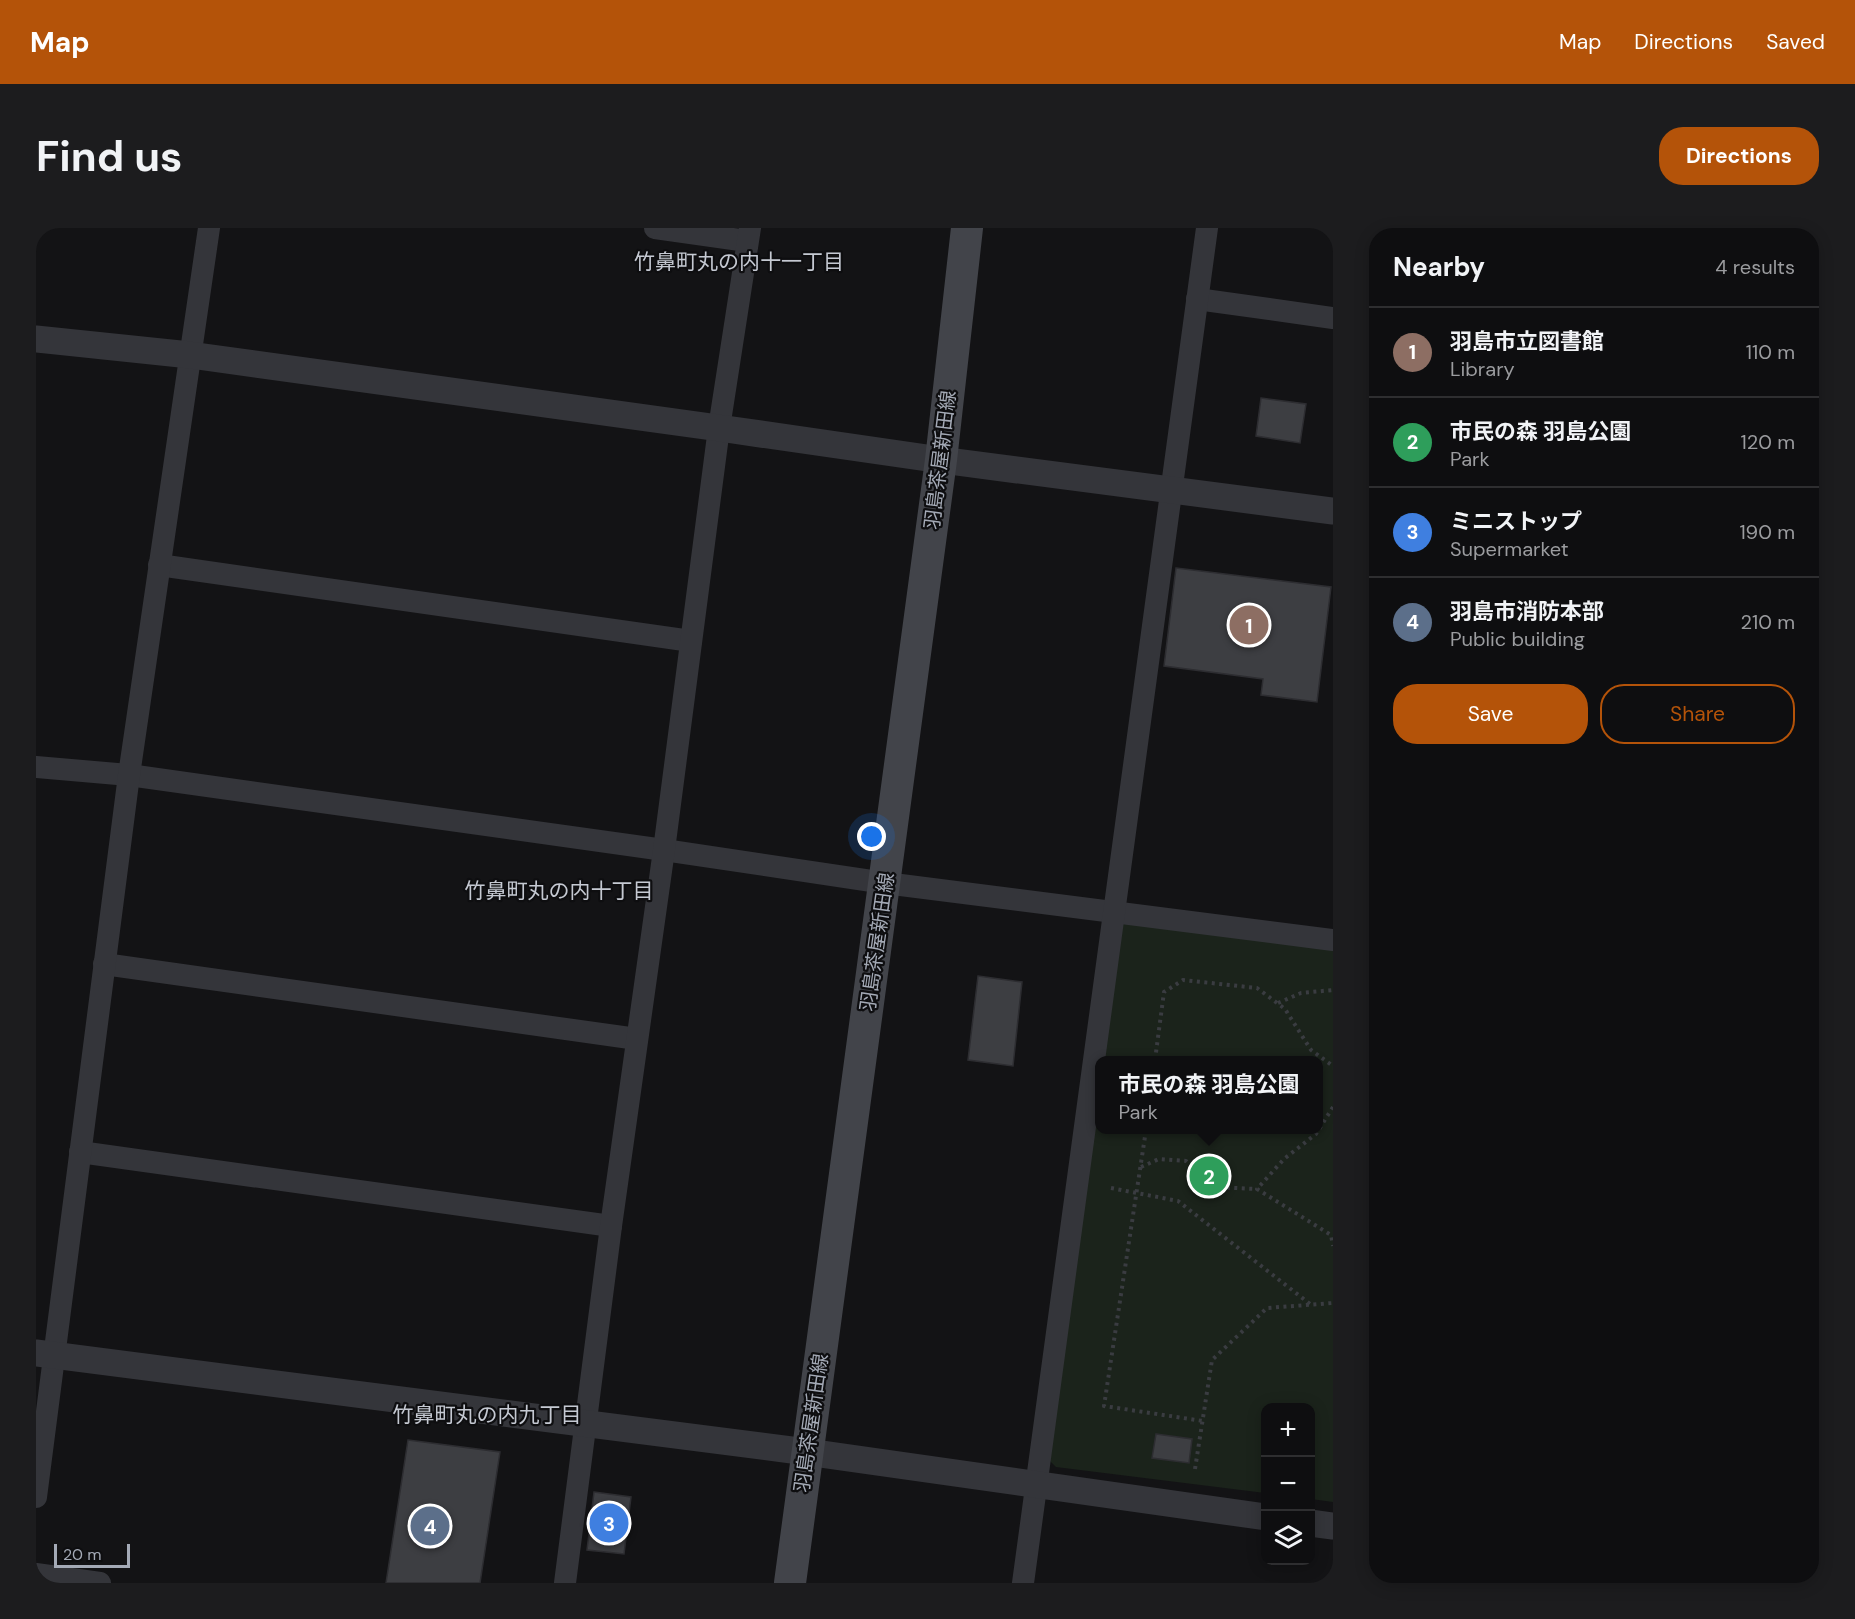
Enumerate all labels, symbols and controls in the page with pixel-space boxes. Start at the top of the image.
text: Map [30,24,90,61]
text: Map [1559,28,1601,56]
text: Directions [1634,28,1733,56]
text: Saved [1766,28,1825,56]
button: Directions [1659,127,1819,185]
text: Find us [36,129,182,184]
district label: 竹鼻町丸の内十一丁目 [634,248,844,276]
text: Nearby [1393,250,1485,284]
text: 4 results [1715,254,1795,280]
text: 羽島市立図書館 [1450,327,1604,356]
text: 1 [1409,339,1416,365]
text: 110 m [1746,339,1795,365]
text: Library [1450,356,1515,382]
street label: 羽島茶屋新田線 [919,389,961,531]
text: 市民の森 羽島公園 [1450,417,1631,446]
text: 2 [1407,429,1418,455]
text: 120 m [1741,429,1795,455]
text: Park [1450,446,1490,472]
text: ミニストップ [1450,507,1582,536]
text: 3 [1406,519,1419,545]
text: 190 m [1739,519,1795,545]
text: Supermarket [1450,536,1569,562]
text: 羽島市消防本部 [1450,597,1604,626]
pin: 1 [1230,602,1268,648]
text: 4 [1406,609,1419,635]
text: 210 m [1740,609,1795,635]
text: Public building [1450,626,1585,652]
button: Save [1393,684,1588,744]
button: Share [1600,684,1795,744]
your location [857,822,886,851]
street label: 羽島茶屋新田線 [854,871,900,1013]
district label: 竹鼻町丸の内十丁目 [465,877,654,905]
popup [1095,1056,1323,1134]
text: 市民の森 羽島公園 [1118,1070,1300,1099]
text: Park [1118,1099,1158,1125]
pin: 2 [1190,1154,1228,1198]
street label: 羽島茶屋新田線 [788,1352,834,1494]
district label: 竹鼻町丸の内九丁目 [393,1401,582,1429]
map controls [1261,1403,1315,1565]
button: + [1261,1403,1315,1457]
button: − [1261,1457,1315,1511]
pin: 3 [590,1500,628,1546]
pin: 4 [410,1504,450,1548]
button: layers [1261,1511,1315,1565]
scale bar [54,1541,130,1568]
text: 20 m [63,1544,102,1565]

